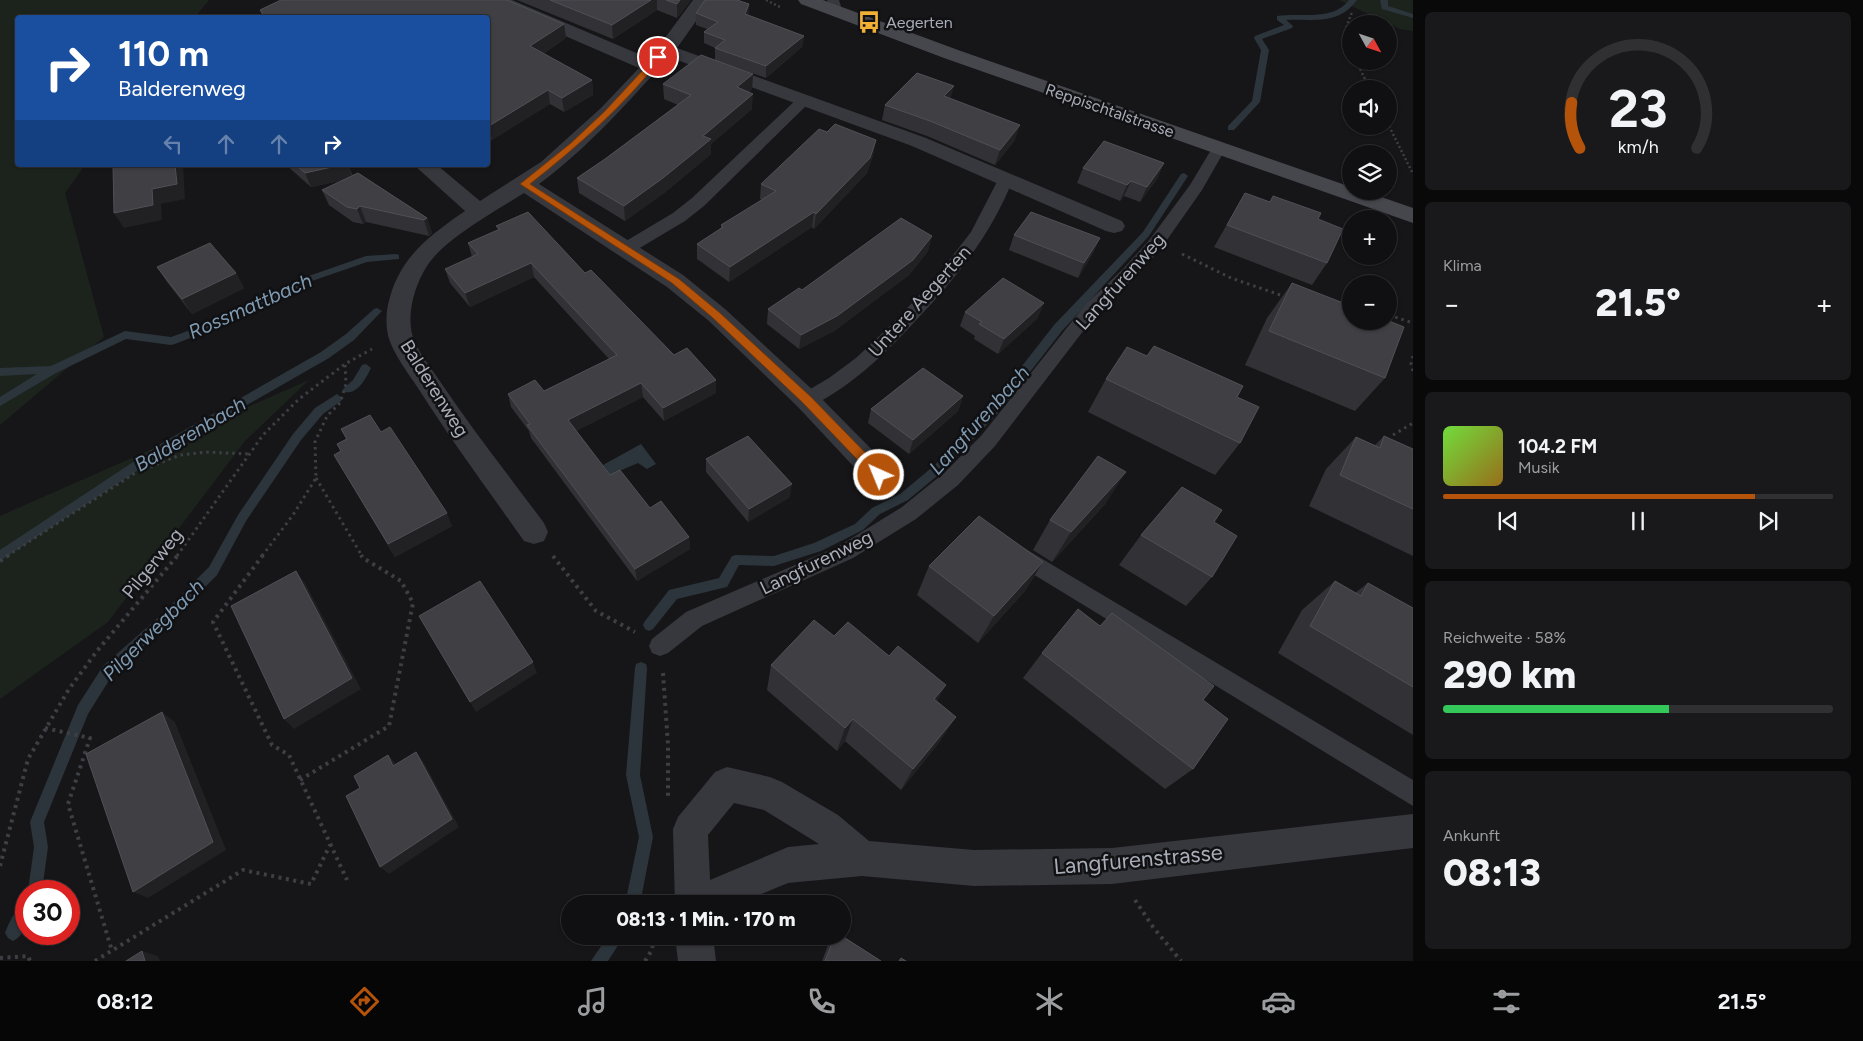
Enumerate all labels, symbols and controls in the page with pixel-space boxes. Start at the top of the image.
bus stop icon: Aegerten [856,9,882,35]
place label: Aegerten [886,13,953,32]
north arrow [1342,15,1398,70]
map controls [1342,15,1397,330]
text: 110 m [118,33,209,75]
icon: right [35,35,100,100]
pin [637,36,679,78]
icon: arrive [644,43,672,71]
text: Balderenweg [118,75,246,102]
text: 23 [1608,78,1668,140]
street label: Reppischtalstrasse [1043,80,1177,141]
button: sound [1342,80,1397,135]
icon: left [159,130,187,158]
icon: ahead [212,130,240,158]
icon: ahead [265,130,293,158]
icon: right [318,130,346,158]
text: km/h [1618,136,1658,157]
button: layers [1342,145,1397,200]
button: + [1342,210,1397,265]
street label: Langfurenweg [1071,228,1170,335]
street label: Untere Aegerten [863,241,975,362]
text: Klima [1443,256,1482,275]
water label: Rossmattbach [185,268,315,344]
button: − [1342,275,1397,330]
text: 21.5° [1595,280,1681,326]
text: − [1443,287,1460,321]
text: + [1816,287,1833,321]
street label: Balderenweg [396,335,474,441]
water label: Langfurenbach [924,361,1034,479]
water label: Balderenbach [130,391,250,477]
text: 104.2 FM [1518,435,1597,458]
position arrow [852,448,904,500]
text: Musik [1518,458,1559,477]
icon: previous [1494,507,1522,535]
icon: pause [1624,507,1652,535]
icon: next [1754,507,1782,535]
street label: Pilgerweg [117,524,188,603]
street label: Langfurenweg [756,525,876,600]
water label: Pilgerwegbach [97,574,209,686]
text: Reichweite · 58% [1443,628,1566,647]
text: 290 km [1443,652,1576,698]
text: Ankunft [1443,826,1500,845]
street label: Langfurenstrasse [1052,839,1224,880]
text: 08:13 [1443,850,1541,896]
speed limit sign: 30 [15,880,80,945]
text: 08:13 · 1 Min. · 170 m [616,908,796,931]
icon: directions [347,984,382,1019]
icon: music [575,984,610,1019]
icon: phone [804,984,839,1019]
icon: climate [1032,984,1067,1019]
icon: car [1261,984,1296,1019]
icon: filters [1489,984,1524,1019]
text: 08:12 [97,988,153,1015]
text: 21.5° [1718,988,1766,1015]

